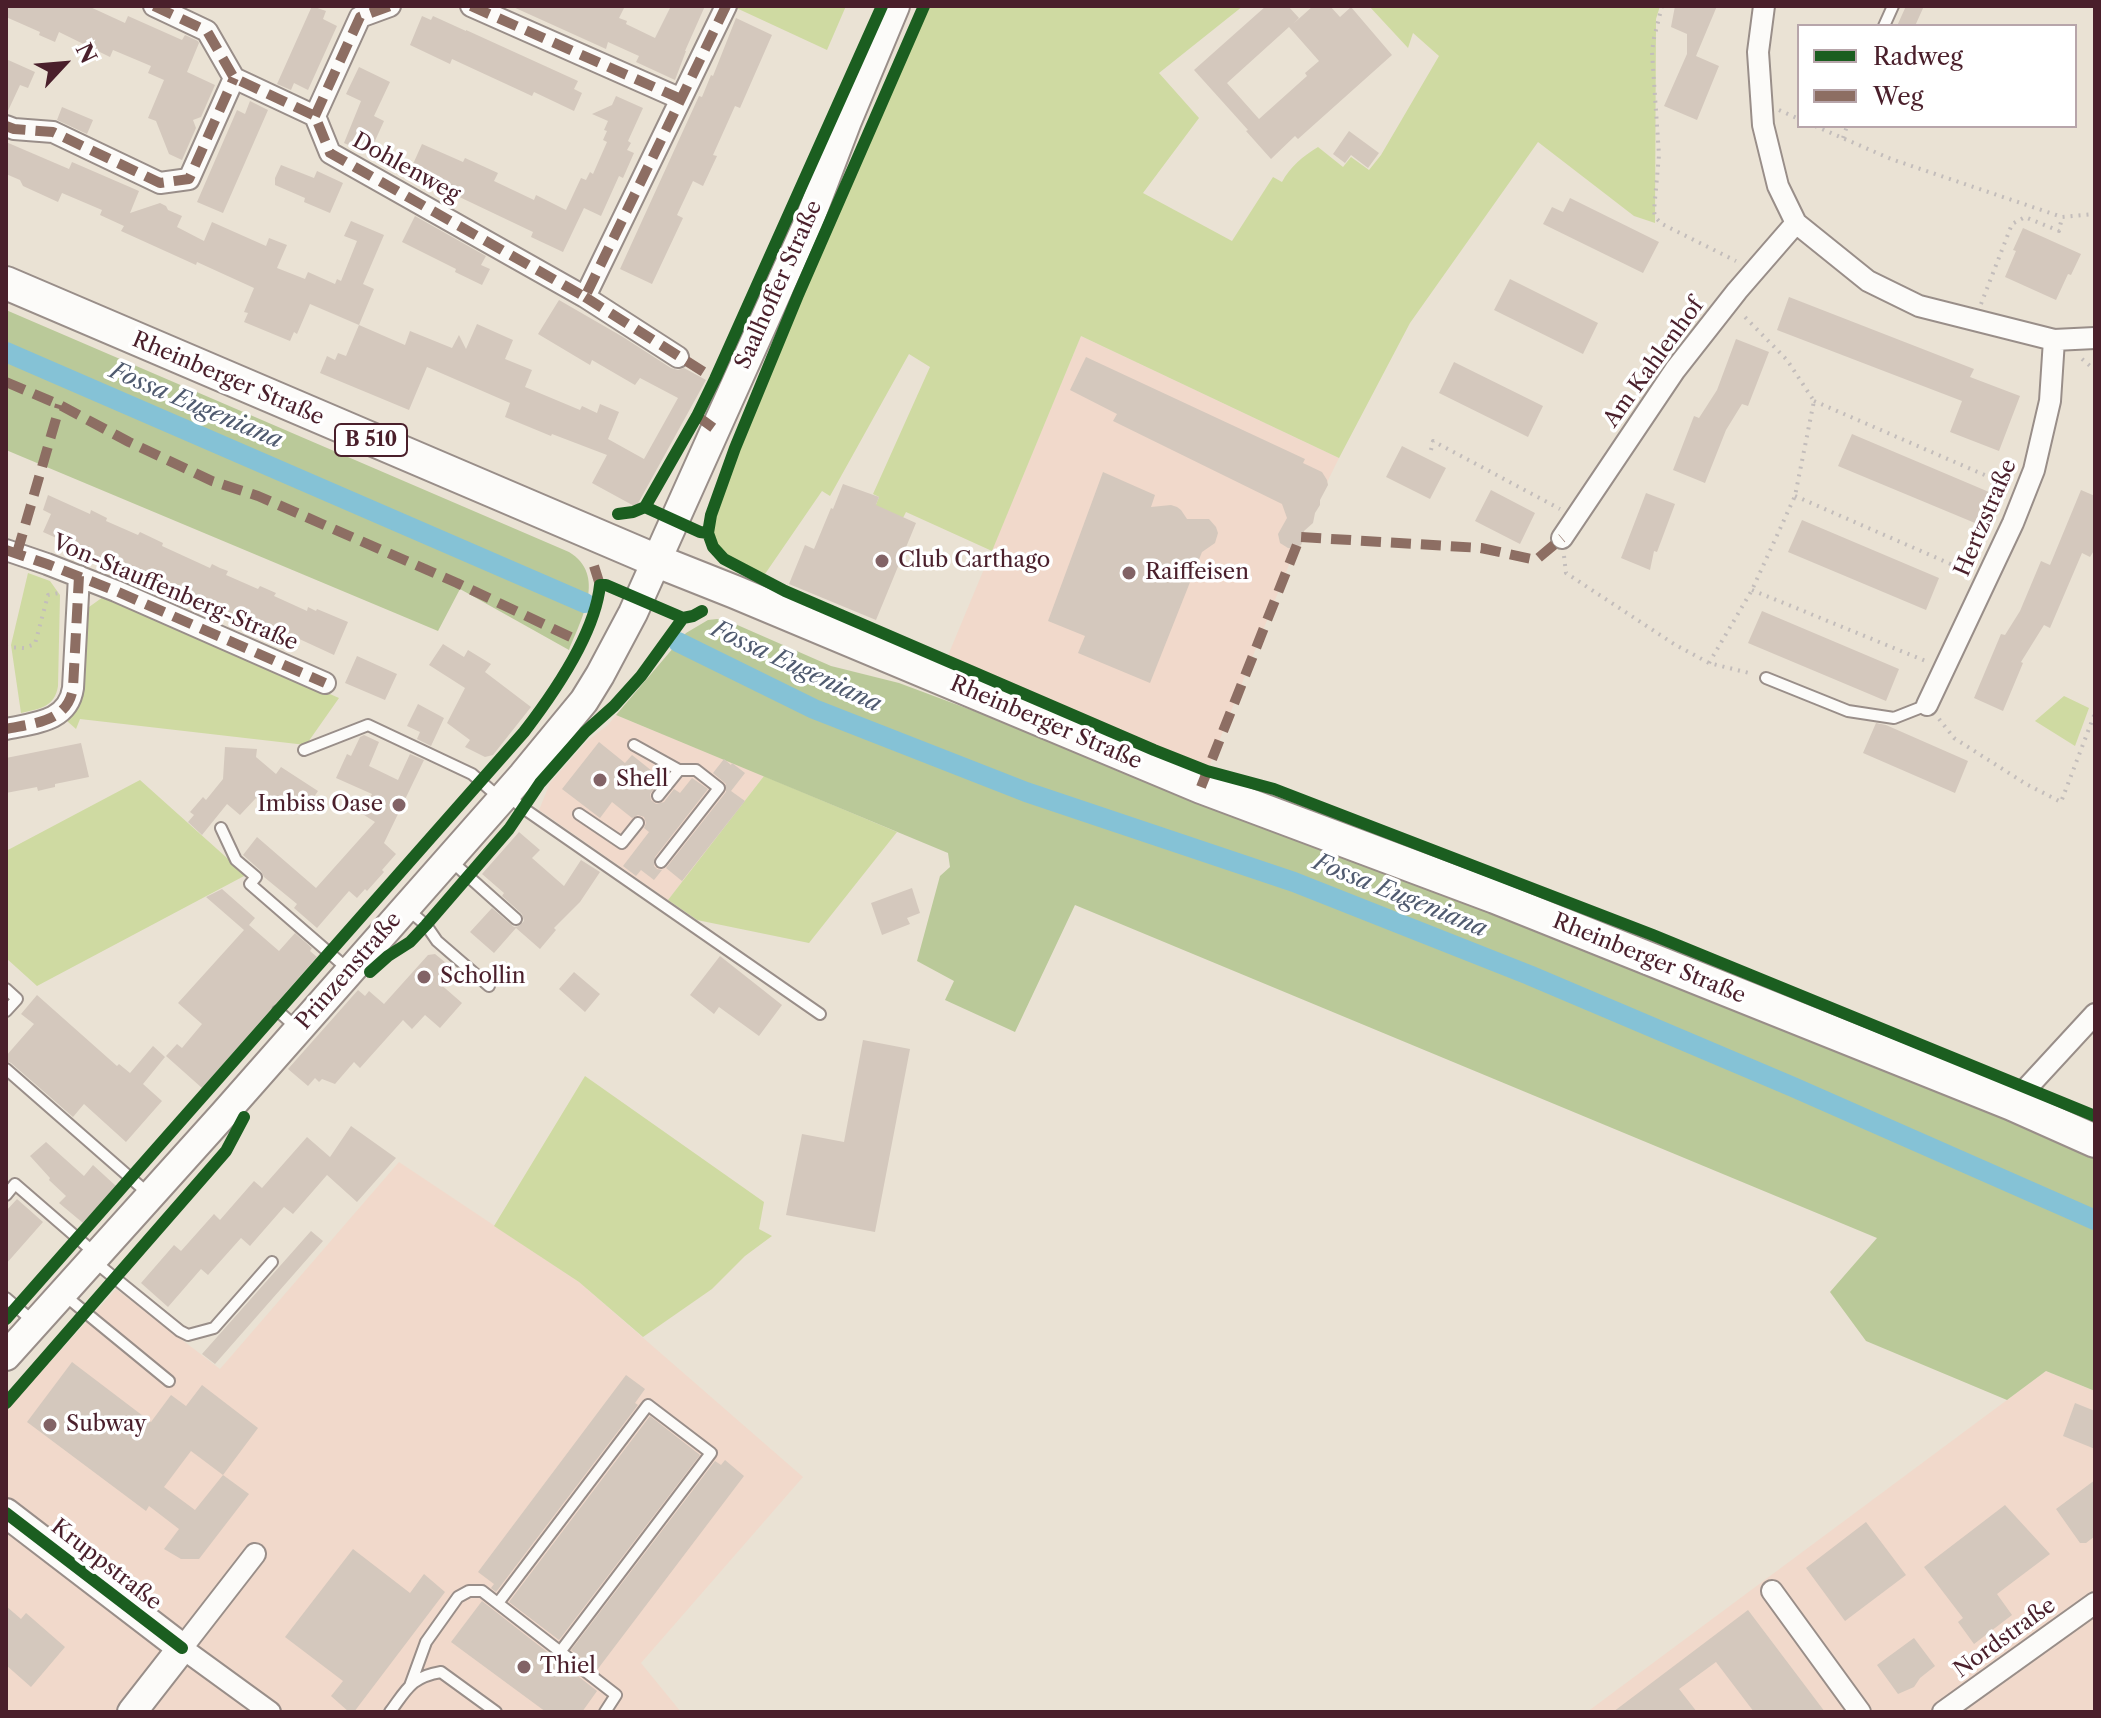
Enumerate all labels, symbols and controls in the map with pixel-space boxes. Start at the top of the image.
north arrow [24,24,104,104]
legend [1797,24,2077,128]
text: N [70,39,102,68]
text: Radweg [1873,42,1963,71]
text: Weg [1873,82,1923,111]
street label: Dohlenweg [348,128,464,208]
street label: Saalhoffer Straße [730,197,828,373]
street label: Am Kahlenhof [1598,293,1710,433]
street label: Rheinberger Straße [128,327,328,431]
water label: Fossa Eugeniana [105,357,287,455]
road number: B 510 [335,424,407,456]
street label: Hertzstraße [1949,455,2023,581]
street label: Von-Stauffenberg-Straße [48,529,302,657]
place label: Club Carthago [898,548,1050,574]
marker: Club Carthago [873,552,891,570]
place label: Raiffeisen [1145,560,1249,586]
marker: Raiffeisen [1120,564,1138,582]
water label: Fossa Eugeniana [706,615,886,719]
street label: Rheinberger Straße [946,671,1146,775]
place label: Shell [616,767,668,793]
marker: Shell [591,771,609,789]
place label: Imbiss Oase [257,792,383,818]
marker: Imbiss Oase [390,796,408,814]
water label: Fossa Eugeniana [1309,848,1491,944]
street label: Prinzenstraße [291,907,407,1035]
street label: Rheinberger Straße [1549,908,1749,1010]
place label: Schollin [440,964,526,990]
marker: Schollin [415,968,433,986]
place label: Subway [66,1412,146,1438]
marker: Subway [41,1416,59,1434]
street label: Kruppstraße [46,1514,166,1616]
street label: Nordstraße [1949,1592,2061,1684]
place label: Thiel [540,1654,596,1680]
marker: Thiel [515,1658,533,1676]

